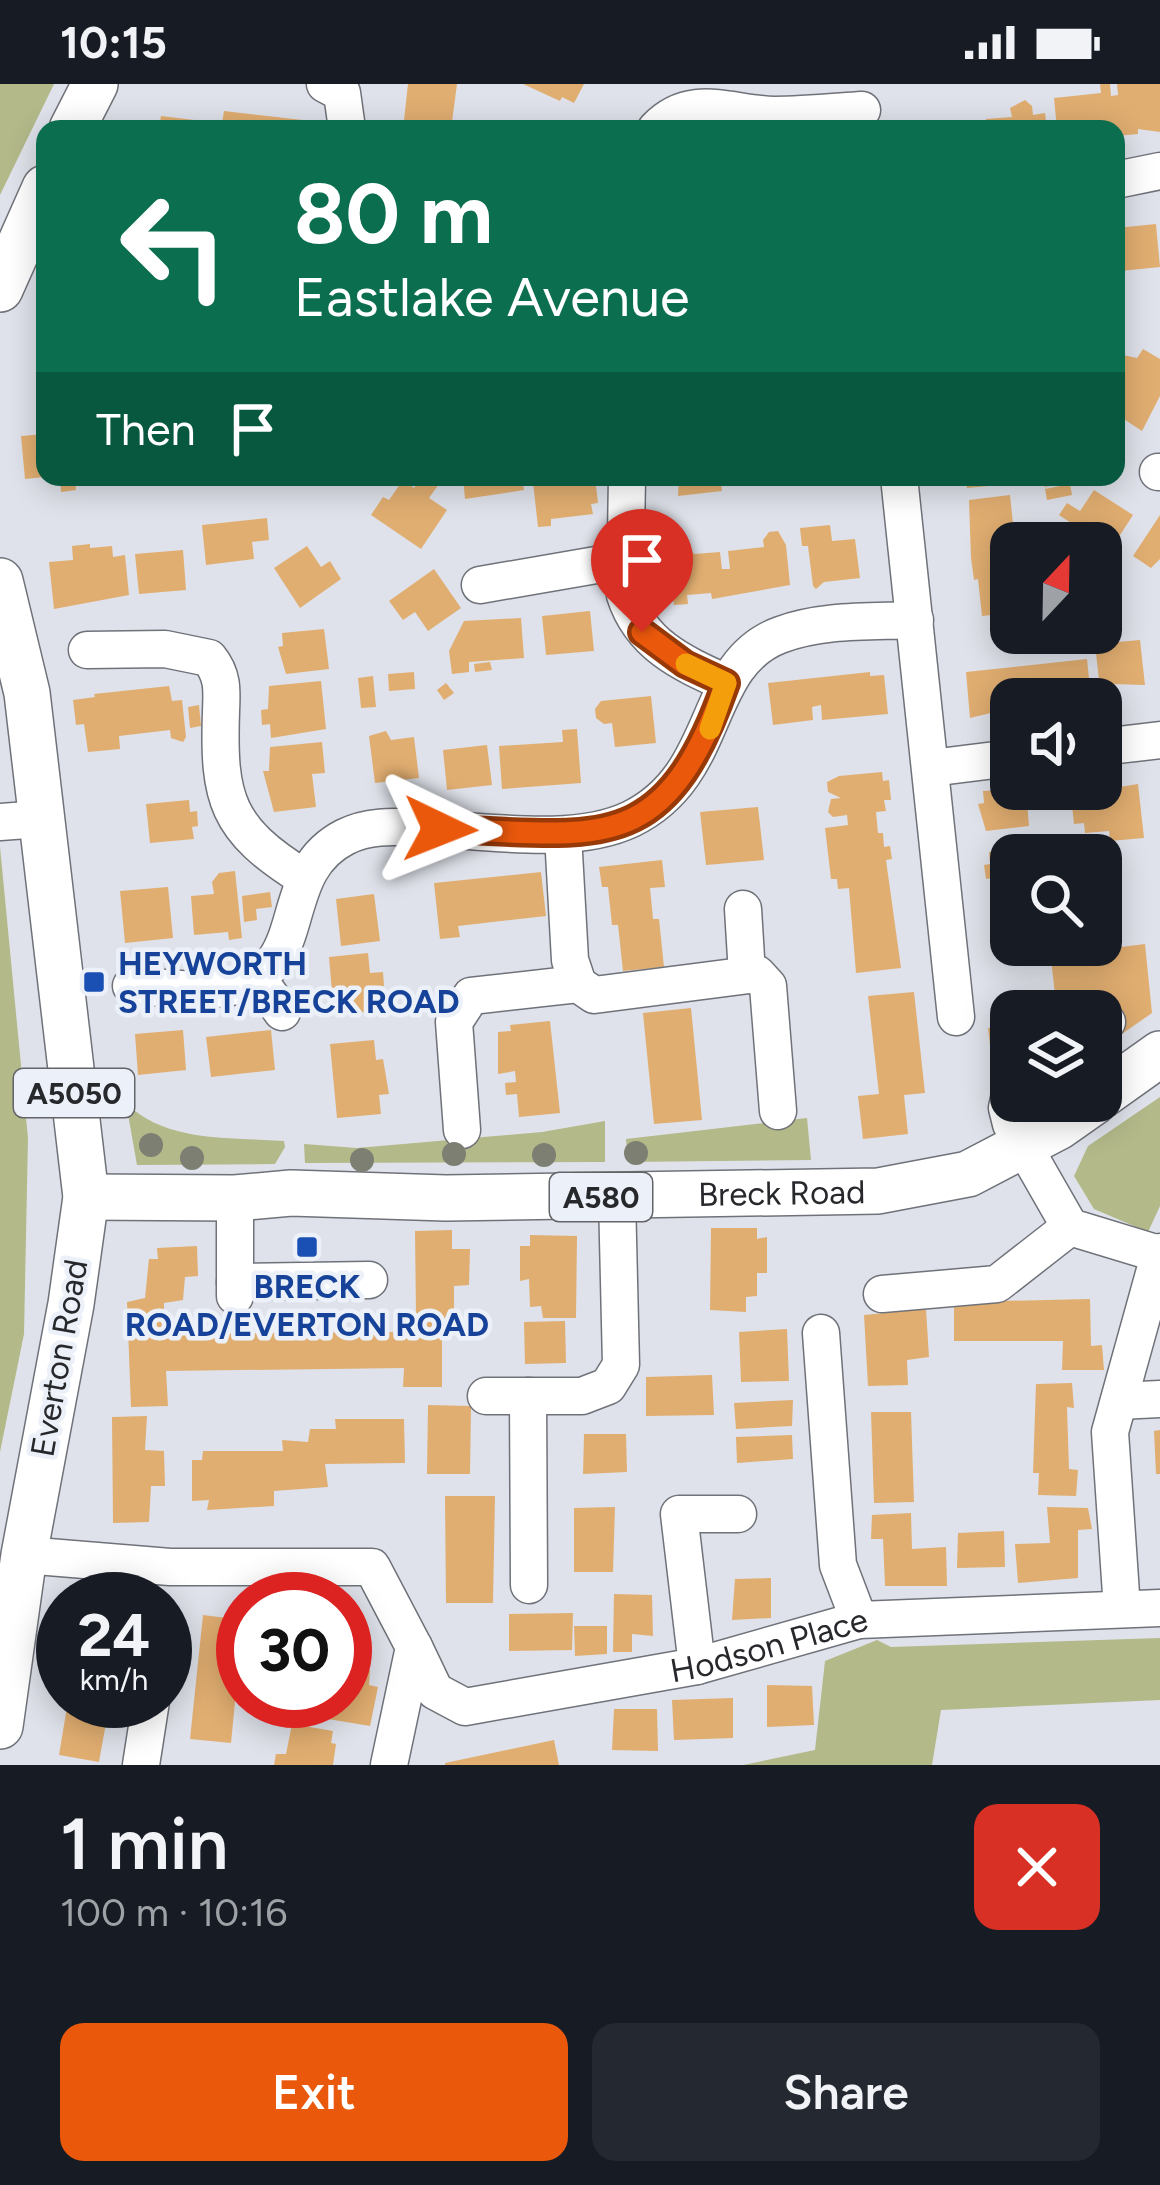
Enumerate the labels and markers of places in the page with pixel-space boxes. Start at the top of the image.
pin [591,509,693,632]
place label: HEYWORTH STREET/BRECK ROAD [118,944,460,1021]
marker: HEYWORTH STREET/BRECK ROAD [81,969,107,995]
marker: BRECK ROAD/EVERTON ROAD [294,1234,320,1260]
place label: BRECK ROAD/EVERTON ROAD [125,1267,489,1344]

